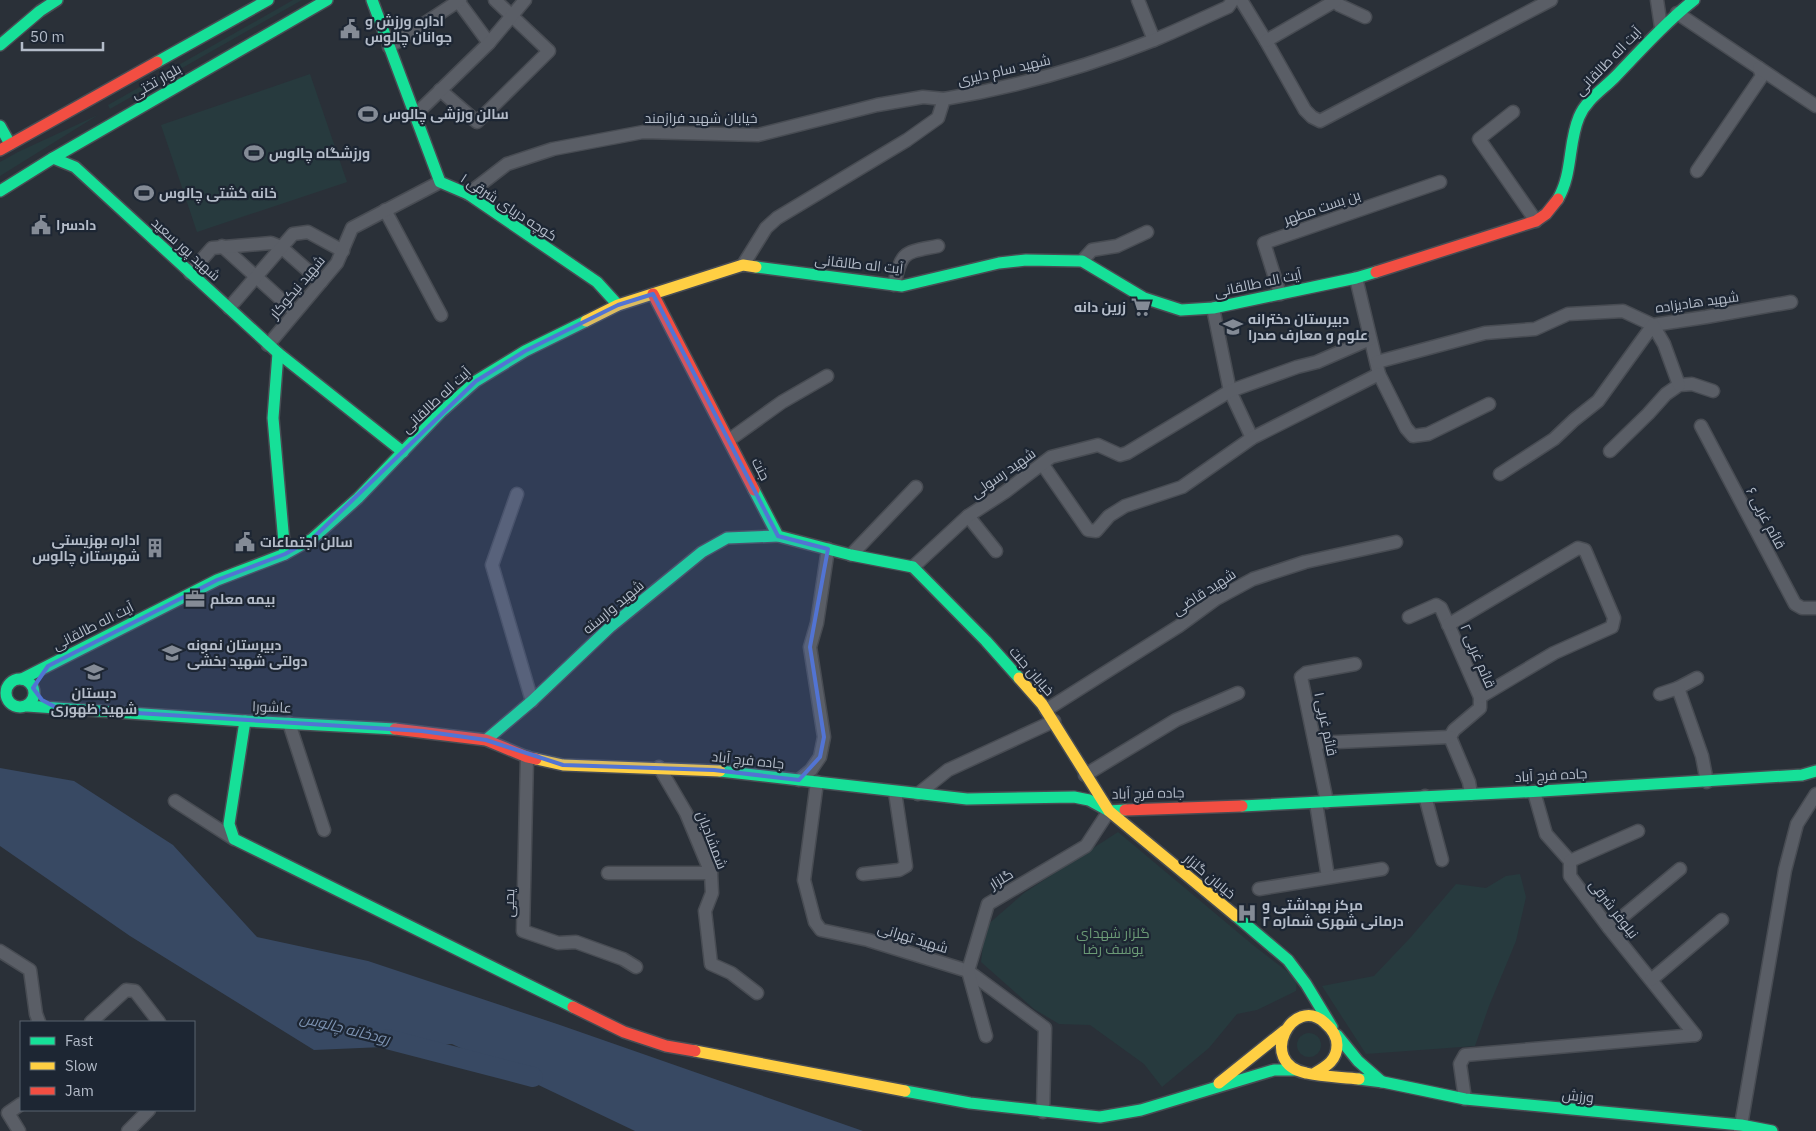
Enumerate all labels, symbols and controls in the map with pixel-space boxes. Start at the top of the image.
place label: اداره ورزش و جوانان چالوس [365,12,452,48]
public building icon: اداره ورزش و جوانان چالوس [339,18,361,40]
scale bar [22,20,104,52]
street label: آیت اله طالقانی [1571,23,1645,99]
text: 50 m [30,27,65,46]
street label: شهید سام دلیری [956,51,1053,90]
street label: بلوار تختی [127,59,185,103]
sports icon: سالن ورزشی چالوس [357,103,379,125]
place label: سالن ورزشی چالوس [383,105,509,125]
street label: خیابان شهید فرازمند [645,109,757,127]
sports icon: ورزشگاه چالوس [243,142,265,164]
place label: ورزشگاه چالوس [269,144,370,164]
street label: کوچه دریای شرقی ۱ [457,169,561,246]
sports icon: خانه کشتی چالوس [133,182,155,204]
place label: خانه کشتی چالوس [159,184,277,204]
street label: بن بست مطهر [1280,185,1363,229]
street label: شهید پور سعید [147,213,224,285]
public building icon: دادسرا [30,214,52,236]
place label: دادسرا [56,216,96,234]
street label: آیت اله طالقانی [814,250,904,278]
street label: شهید نیکوکار [265,252,329,323]
street label: آیت اله طالقانی [1213,265,1304,301]
street label: شهید هادیزاده [1654,287,1740,317]
supermarket icon: زرین دانه [1130,296,1152,318]
place label: زرین دانه [1074,298,1126,316]
place label: دبیرستان دخترانه علوم و معارف صدرا [1248,310,1368,345]
school or university icon: دبیرستان دخترانه علوم و معارف صدرا [1222,316,1244,338]
street label: آیت اله طالقانی [397,363,475,437]
street label: شهید رسولی [967,444,1039,502]
street label: جنت [748,455,774,483]
street label: قائم غربی ۶ [1741,484,1790,553]
place label: اداره بهزیستی شهرستان چالوس [32,531,140,567]
public building icon: سالن اجتماعات [234,531,256,553]
place label: سالن اجتماعات [260,533,353,551]
building icon: اداره بهزیستی شهرستان چالوس [144,537,166,559]
street label: شهید قاضی [1169,565,1239,619]
street label: شهید وارسته [579,576,647,638]
office icon: بیمه معلم [184,588,206,610]
place label: بیمه معلم [210,590,275,609]
street label: آیت اله طالقانی [49,598,137,654]
street label: قائم غربی ۲ [1455,621,1500,691]
place label: دبیرستان نمونه دولتی شهید بخشی [187,636,307,670]
school or university icon: دبیرستان نمونه دولتی شهید بخشی [161,642,183,664]
street label: خیابان جنت [1006,643,1058,699]
school or university icon: دبستان شهید ظهوری [83,661,105,683]
place label: دبستان شهید ظهوری [51,684,137,718]
street label: قائم غربی ۱ [1309,690,1342,758]
street label: عاشورا [252,697,292,717]
street label: جاده فرج آباد [711,747,785,773]
street label: جاده فرج آباد [1514,764,1588,786]
street label: جاده فرج آباد [1112,783,1184,803]
street label: شمشادیان [693,808,731,872]
street label: خیابان گلزار [1180,849,1240,903]
street label: گلزار [985,865,1017,894]
street label: نیلوفر شرقی [1585,876,1643,942]
street label: یحیی [500,888,518,917]
place label: مرکز بهداشتی و درمانی شهری شماره ۲ [1262,896,1404,930]
hospital icon: مرکز بهداشتی و درمانی شهری شماره ۲ [1236,902,1258,924]
street label: شهید تهرانی [876,919,950,957]
park label: گلزار شهدای یوسف رضا [1076,924,1150,958]
water label: رودخانه چالوس [298,1008,393,1050]
legend [20,1021,195,1111]
text: Fast [65,1031,93,1050]
text: Slow [65,1056,98,1075]
text: Jam [65,1081,94,1100]
street label: ورزش [1561,1085,1595,1107]

